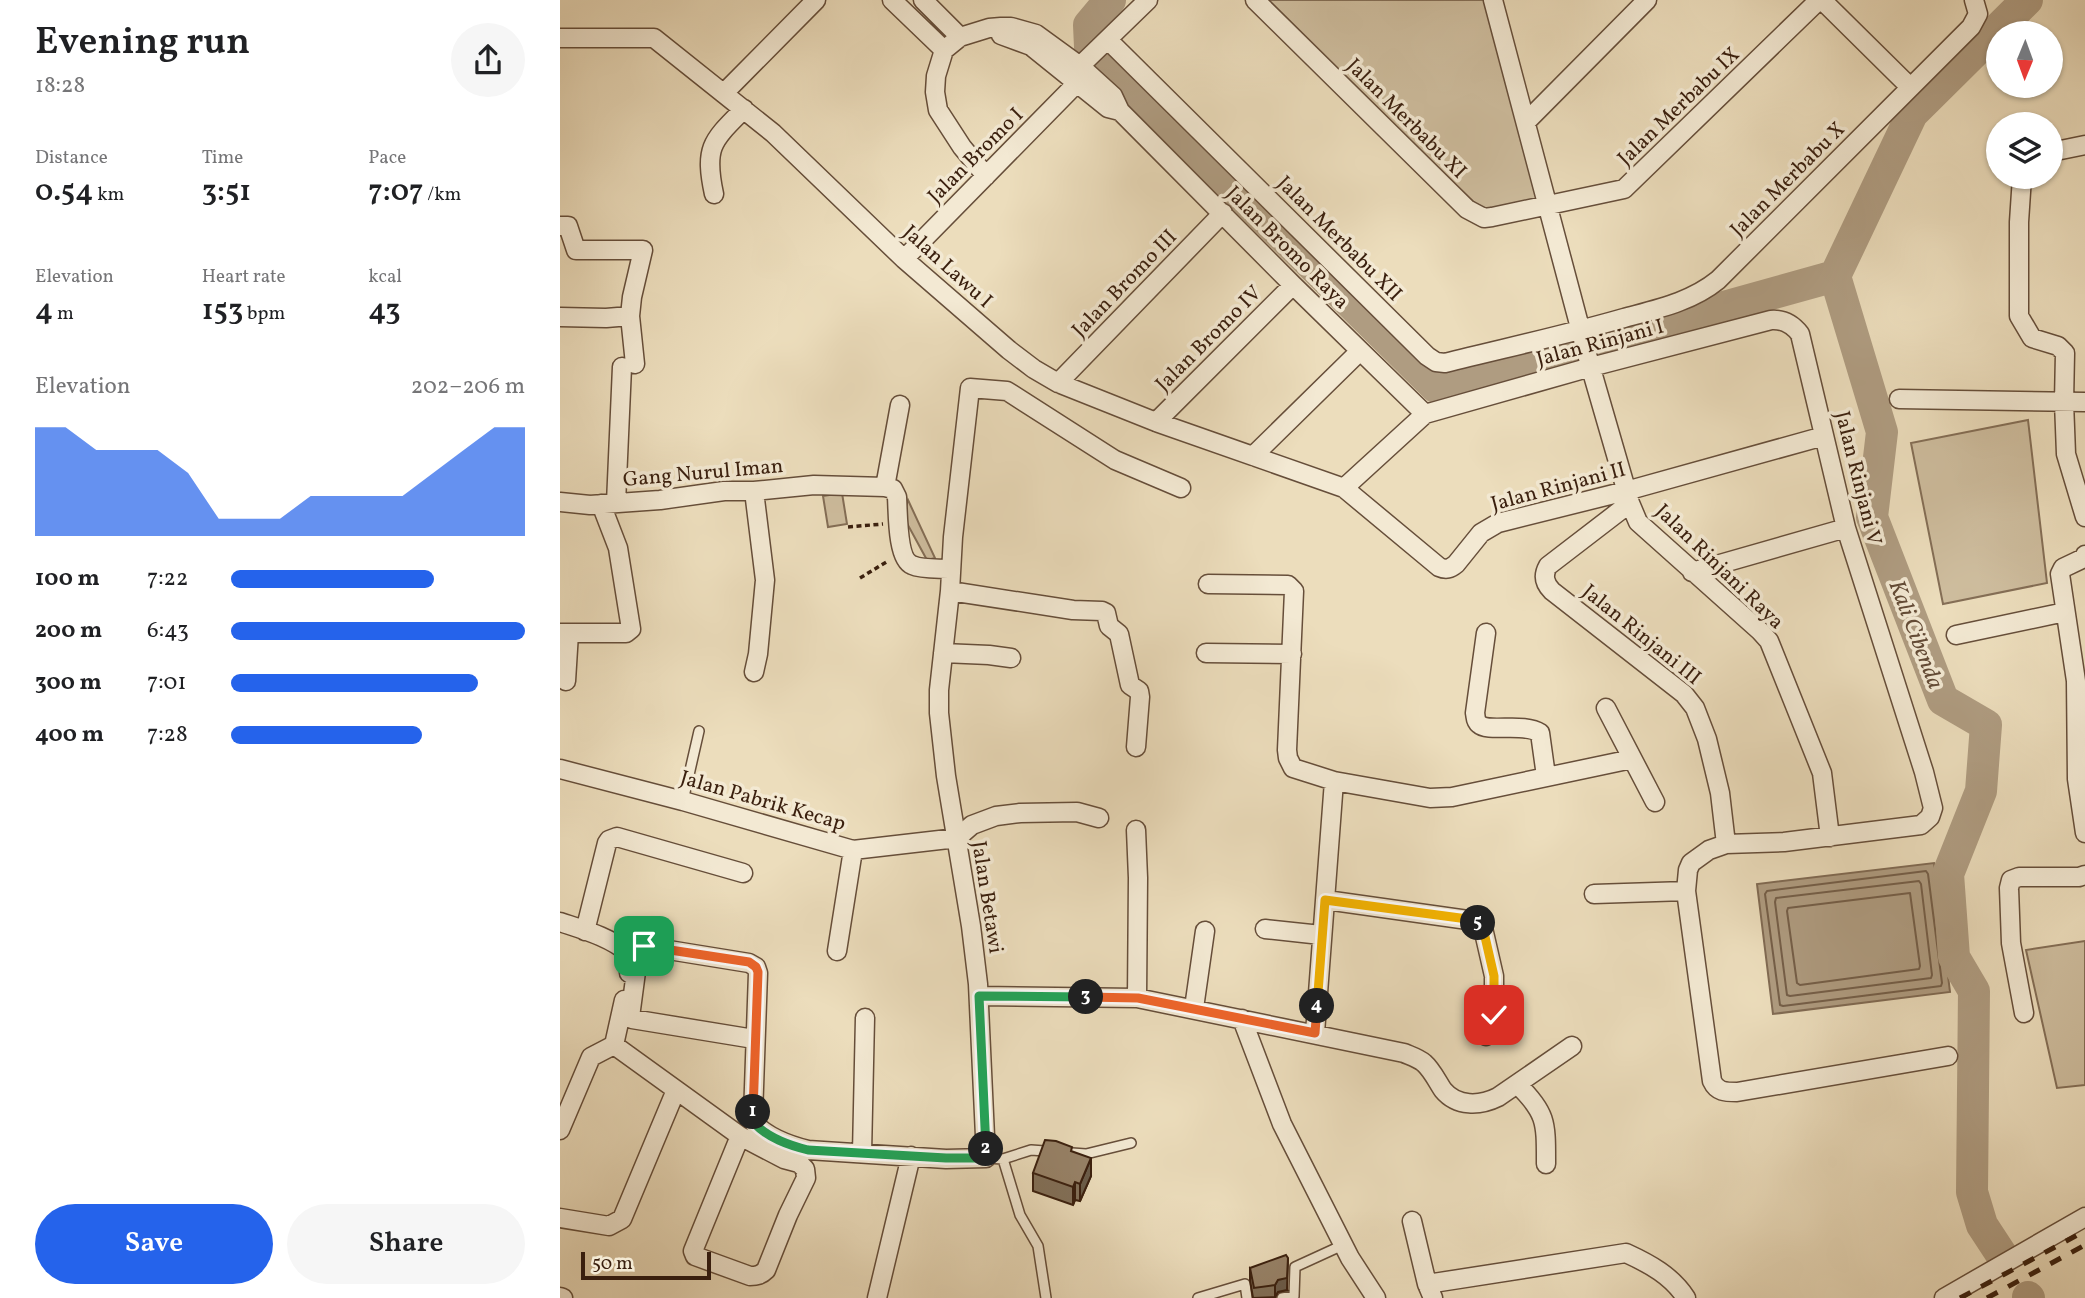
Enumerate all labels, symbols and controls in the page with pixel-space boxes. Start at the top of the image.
text: Evening run [35,17,250,70]
north arrow [1986,21,2063,98]
map controls [1986,21,2063,189]
button: share [451,23,525,97]
street label: Jalan Merbabu IX [1612,41,1747,173]
street label: Jalan Merbabu XI [1339,52,1473,186]
text: 18:28 [35,70,85,102]
street label: Jalan Bromo I [922,102,1031,211]
button: layers [1986,112,2063,189]
street label: Jalan Merbabu X [1724,116,1852,244]
text: Distance [35,145,108,171]
text: Time [202,145,243,171]
text: Pace [368,145,406,171]
street label: Jalan Merbabu XII [1270,170,1408,308]
text: 0.54 [35,171,93,213]
text: 3:51 [202,171,251,213]
text: 7:07 [368,171,423,213]
street label: Jalan Bromo Raya [1219,180,1355,316]
text: km [93,182,124,208]
text: /km [423,182,461,208]
street label: Jalan Lawu I [896,219,998,315]
street label: Jalan Bromo III [1066,224,1184,345]
text: Elevation [35,264,114,290]
text: Heart rate [202,264,286,290]
text: kcal [368,264,402,290]
street label: Jalan Bromo IV [1149,279,1269,399]
text: 4 [35,290,53,332]
text: 153 [202,290,243,332]
text: 43 [368,290,401,332]
text: m [53,301,74,327]
text: bpm [243,301,285,327]
street label: Jalan Rinjani I [1533,312,1667,374]
text: Elevation [35,371,131,403]
text: 202–206 m [411,371,525,403]
street label: Jalan Rinjani V [1827,408,1888,548]
street label: Gang Nurul Iman [622,452,785,495]
street label: Jalan Rinjani II [1488,456,1629,519]
street label: Jalan Rinjani Raya [1648,498,1790,636]
text: 100 m [35,563,100,595]
text: 7:22 [147,563,188,595]
water label: Kali Cibenda [1880,576,1951,694]
street label: Jalan Rinjani III [1575,578,1707,692]
text: 200 m [35,615,102,647]
text: 6:43 [147,615,189,647]
text: 300 m [35,667,102,699]
text: 7:01 [147,667,186,699]
text: 400 m [35,719,104,751]
text: 7:28 [147,719,188,751]
street label: Jalan Pabrik Kecap [676,764,849,839]
street label: Jalan Betawi [963,839,1010,956]
pin: 5 [1460,906,1496,940]
text: 5 [1473,909,1482,935]
pin [614,916,674,976]
icon: arrive [625,927,663,965]
pin: 3 [1068,979,1104,1014]
text: 3 [1081,983,1090,1009]
pin [1464,985,1524,1045]
pin: 4 [1300,988,1334,1024]
text: 4 [1311,992,1322,1018]
icon: check [1475,996,1513,1034]
pin: 1 [736,1094,770,1130]
text: 1 [749,1098,756,1124]
pin: 2 [968,1132,1004,1166]
text: 2 [981,1135,990,1161]
button: Save [35,1204,273,1284]
button: Share [287,1204,525,1284]
scale bar [581,1249,710,1281]
text: 50 m [592,1251,633,1277]

